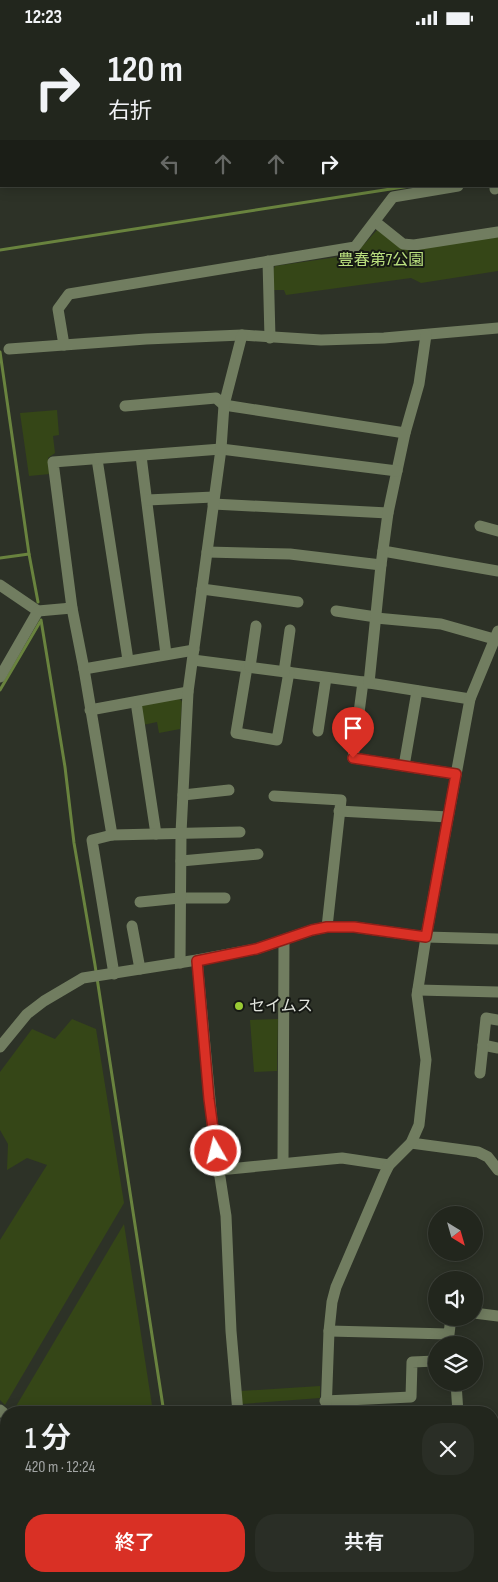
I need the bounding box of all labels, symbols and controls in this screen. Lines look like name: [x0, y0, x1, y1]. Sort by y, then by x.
text: 12:23: [25, 6, 62, 29]
text: 120 m: [108, 49, 183, 92]
icon: right: [25, 55, 90, 120]
text: 右折: [108, 98, 152, 125]
icon: left: [156, 150, 184, 178]
icon: ahead: [209, 150, 237, 178]
icon: ahead: [262, 150, 290, 178]
icon: right: [315, 150, 343, 178]
park label: 豊春第7公園: [338, 251, 424, 270]
pin: [332, 707, 374, 758]
icon: arrive: [339, 714, 367, 742]
place label: セイムス: [249, 997, 313, 1016]
marker: セイムス: [233, 1000, 245, 1012]
position arrow: [189, 1124, 241, 1176]
north arrow: [428, 1206, 482, 1261]
map controls: [428, 1206, 483, 1391]
button: sound: [428, 1271, 483, 1326]
button: layers: [428, 1336, 483, 1391]
text: 1 分: [25, 1421, 71, 1457]
button: close: [422, 1423, 474, 1475]
text: 420 m · 12:24: [25, 1458, 95, 1477]
button: 終了: [25, 1514, 245, 1572]
button: 共有: [255, 1514, 474, 1572]

